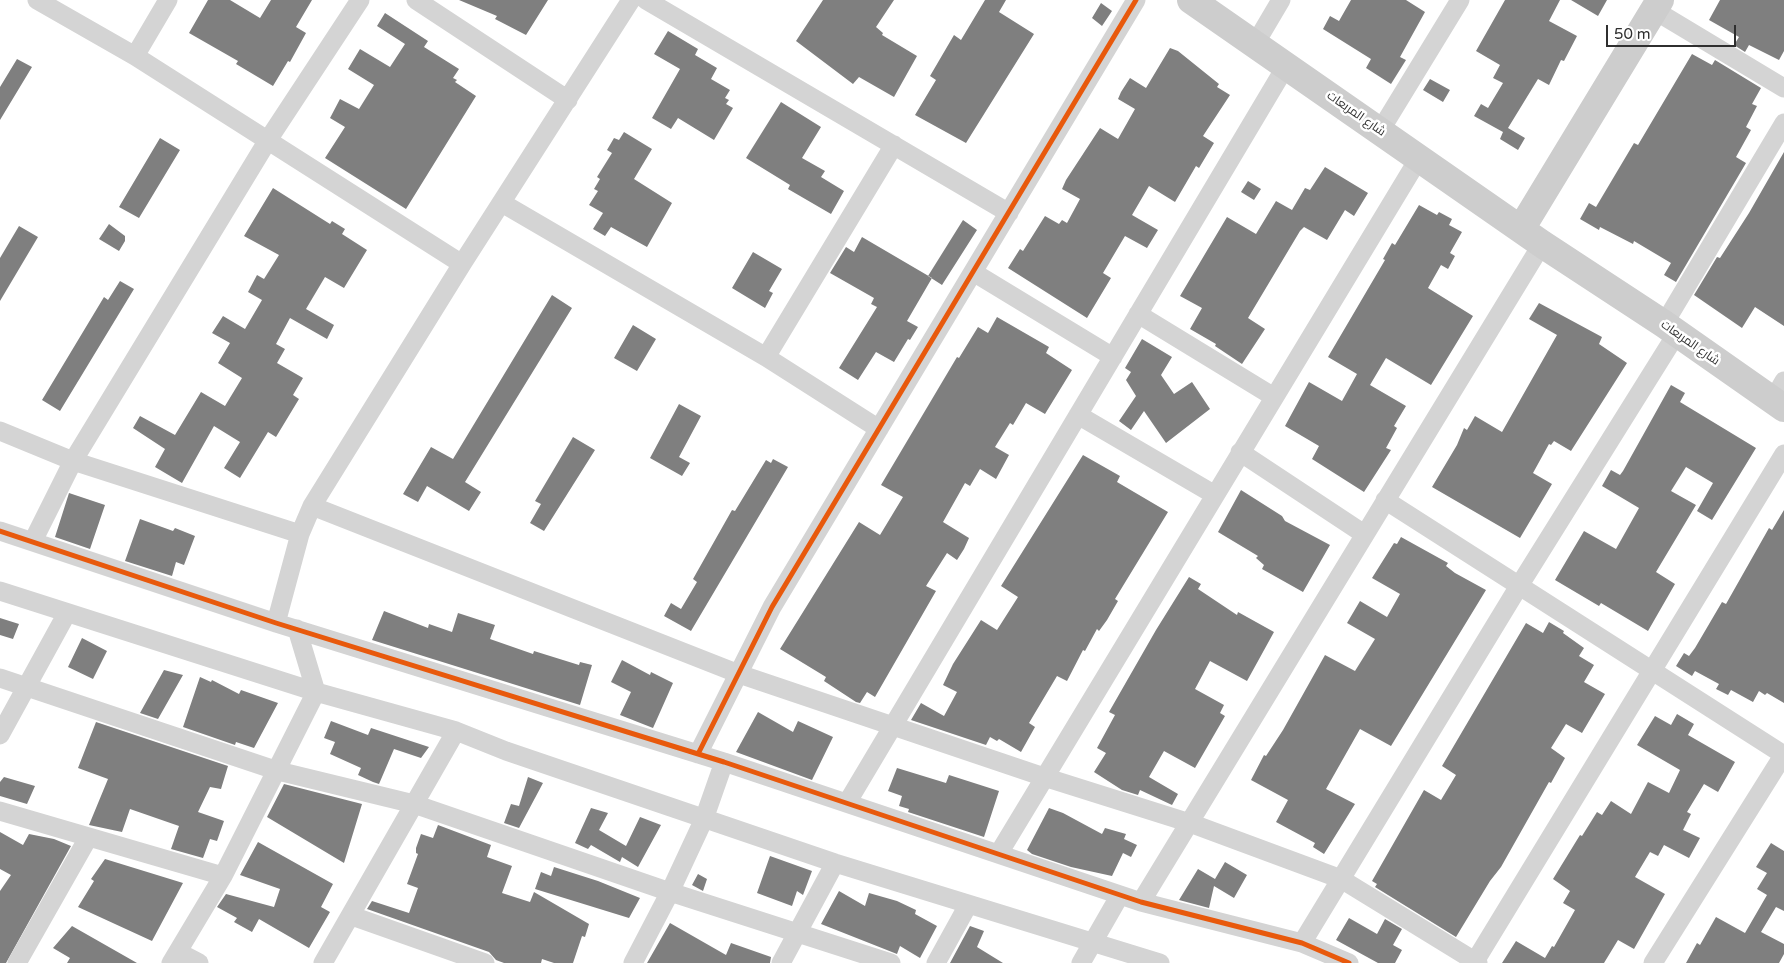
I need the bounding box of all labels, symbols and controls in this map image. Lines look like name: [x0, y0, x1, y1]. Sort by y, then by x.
scale bar: [1609, 15, 1739, 47]
text: 50 m: [1614, 25, 1651, 43]
street label: شارع المربعات: [1324, 88, 1388, 140]
street label: شارع المربعات: [1658, 317, 1722, 369]

